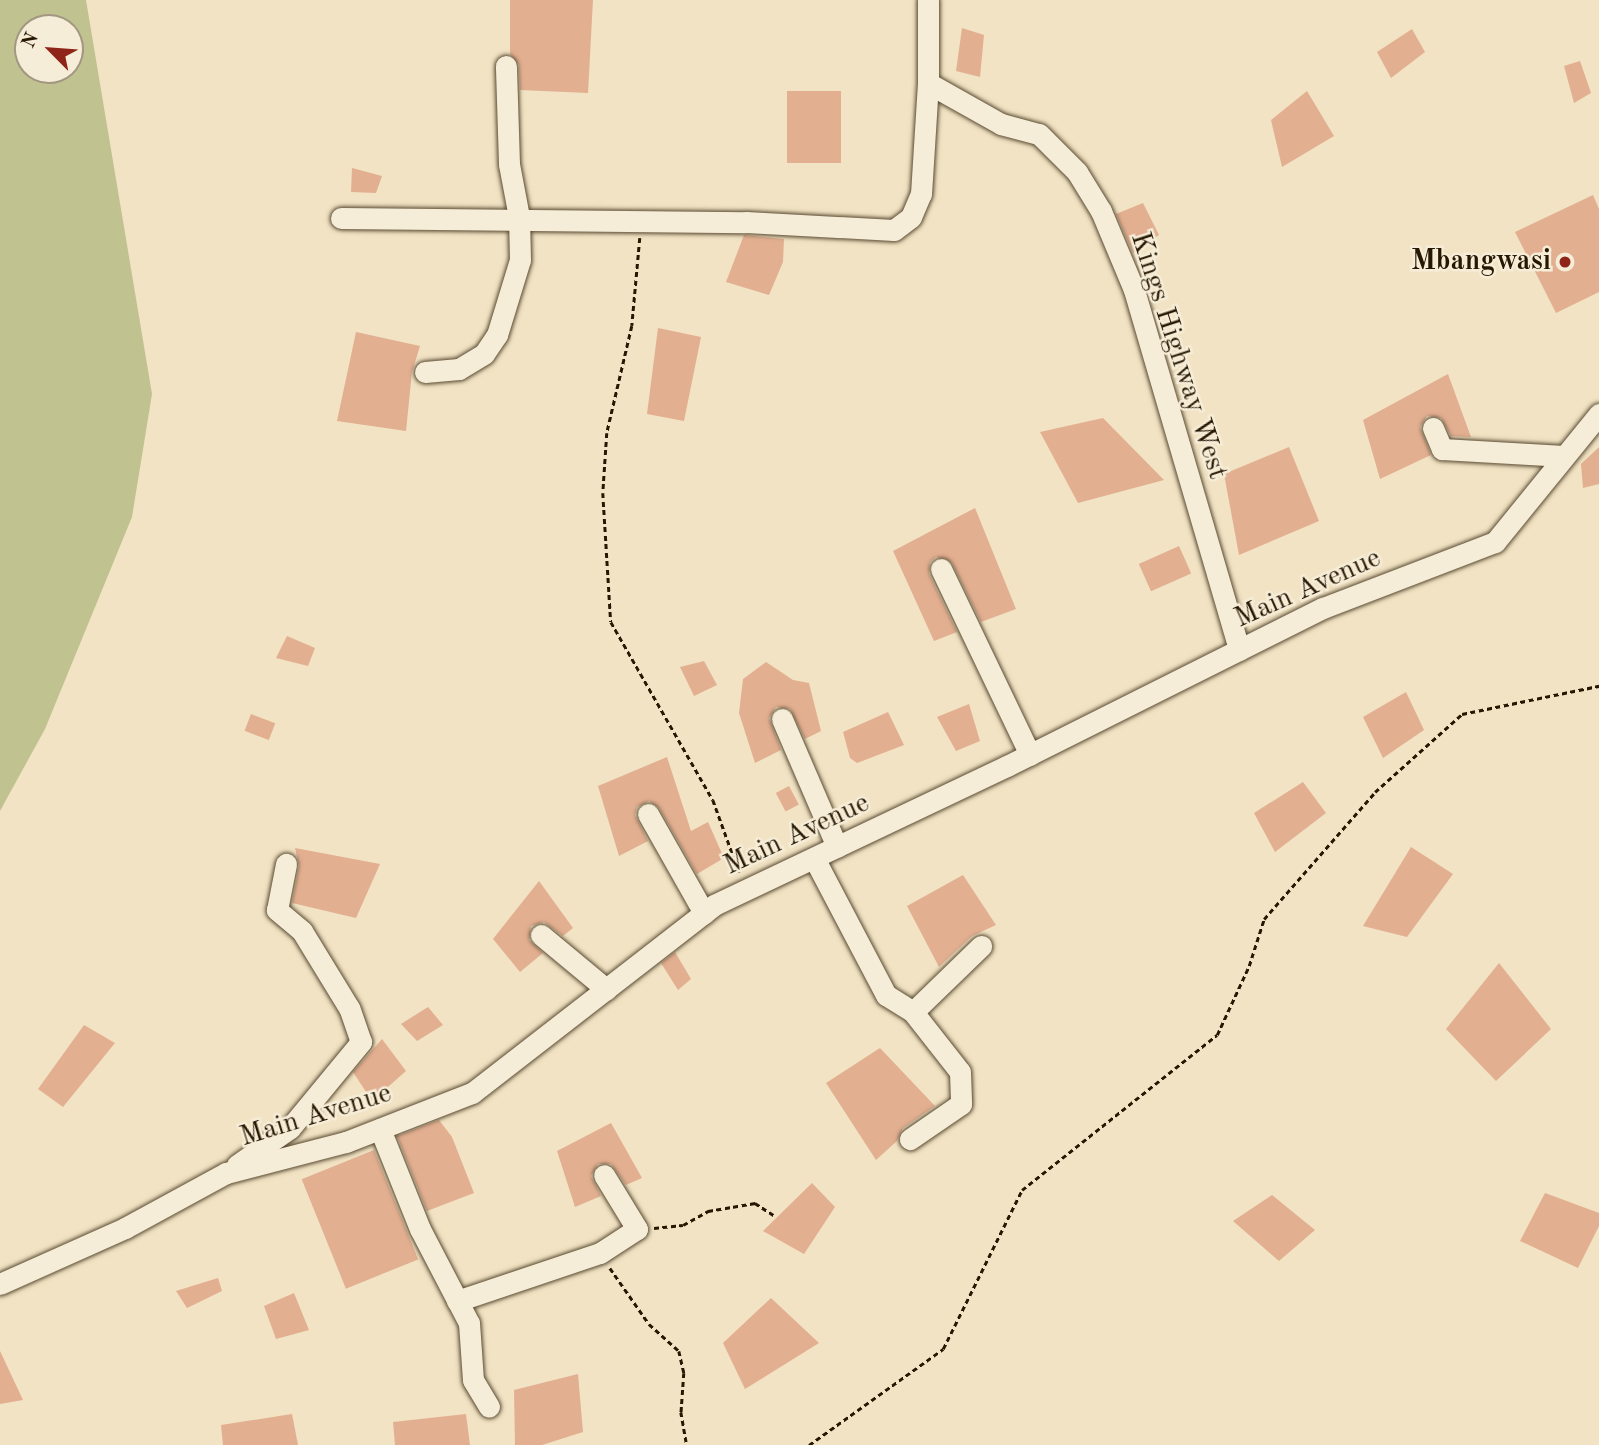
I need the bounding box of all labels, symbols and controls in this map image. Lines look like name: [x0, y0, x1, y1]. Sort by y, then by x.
north arrow: [14, 14, 84, 84]
text: N: [20, 30, 43, 51]
street label: Kings Highway West: [1122, 228, 1234, 484]
place label: Mbangwasi: [1411, 245, 1551, 279]
marker: Mbangwasi: [1557, 254, 1573, 270]
street label: Main Avenue: [1230, 542, 1386, 636]
street label: Main Avenue: [719, 787, 875, 883]
street label: Main Avenue: [236, 1077, 396, 1155]

